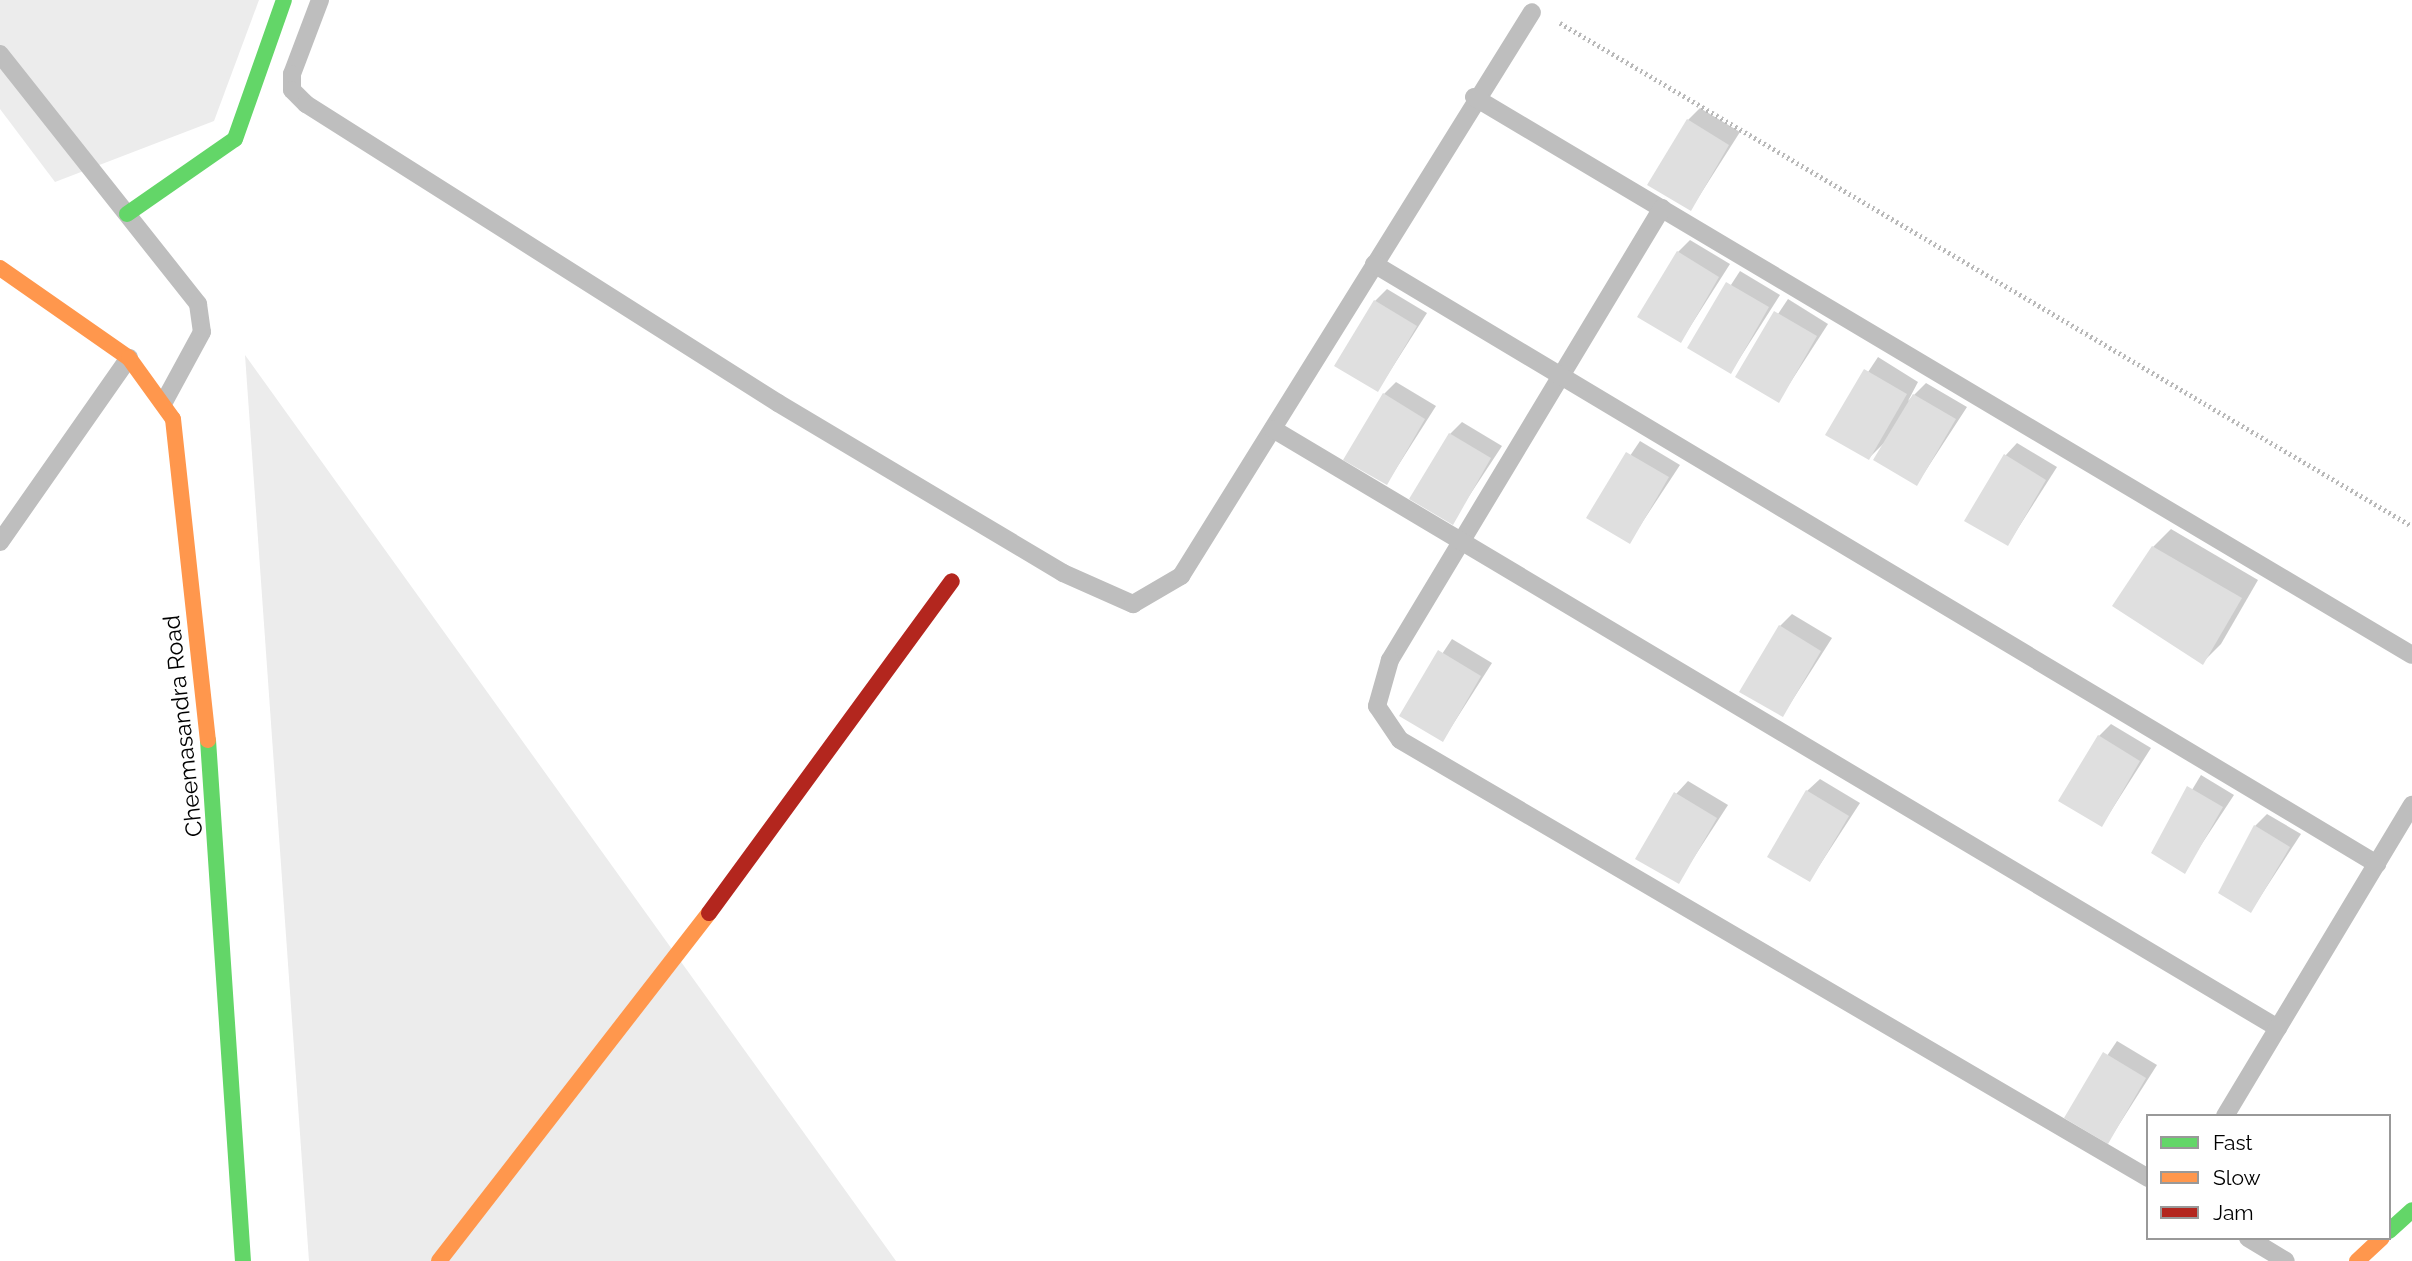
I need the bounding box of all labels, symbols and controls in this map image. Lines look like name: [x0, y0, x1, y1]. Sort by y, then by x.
street label: Cheemasandra Road: [158, 614, 208, 838]
legend: [2146, 1114, 2391, 1240]
text: Fast: [2213, 1130, 2253, 1155]
text: Slow: [2213, 1165, 2261, 1190]
text: Jam: [2213, 1200, 2254, 1225]

